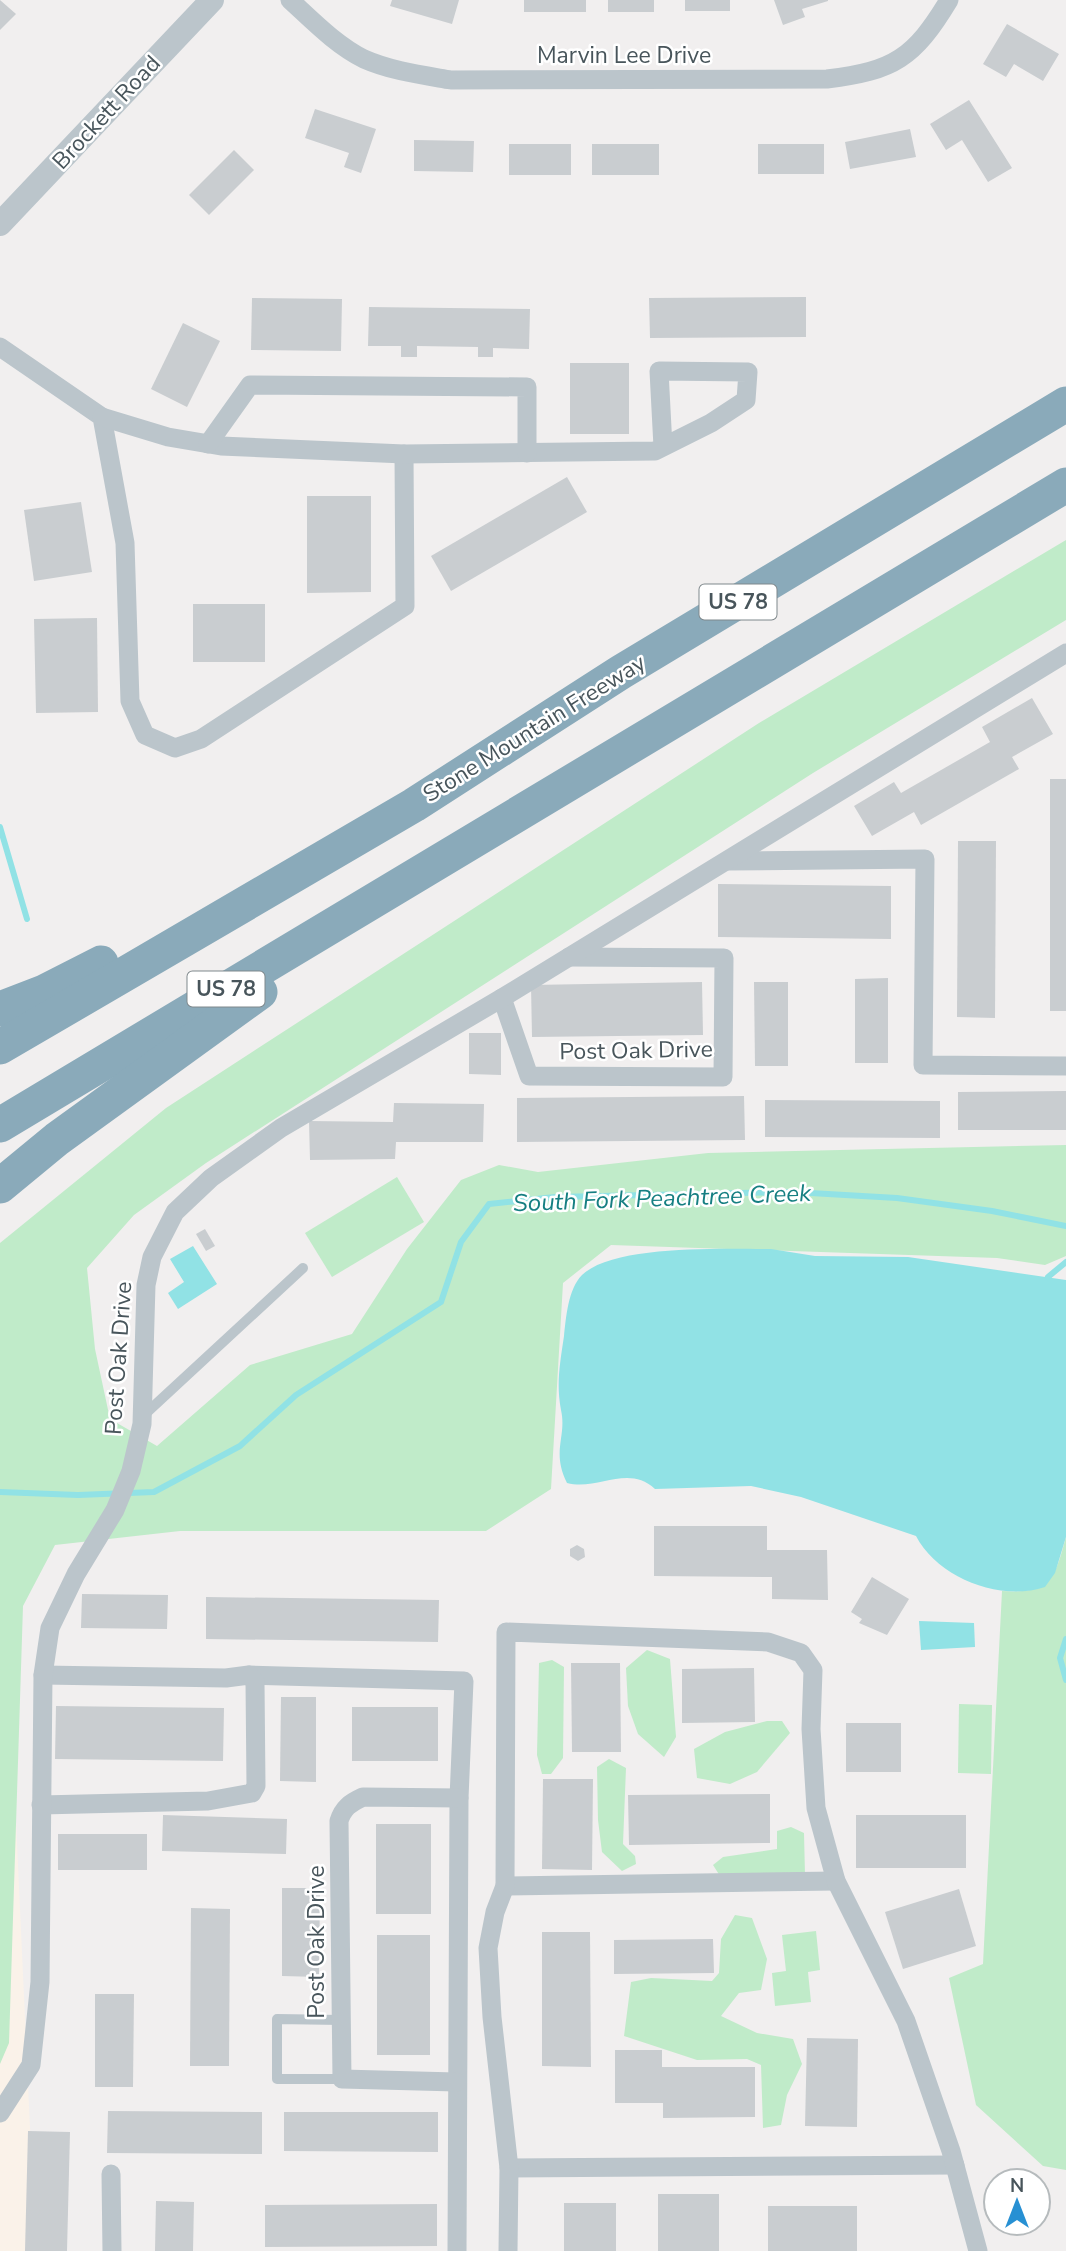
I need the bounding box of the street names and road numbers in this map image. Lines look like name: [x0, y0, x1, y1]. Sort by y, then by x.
street label: Marvin Lee Drive: [537, 40, 711, 71]
street label: Brockett Road: [45, 48, 167, 176]
road number: US 78: [700, 584, 776, 620]
street label: Stone Mountain Freeway: [417, 647, 652, 810]
road number: US 78: [188, 972, 264, 1006]
street label: Post Oak Drive: [559, 1034, 713, 1067]
street label: Post Oak Drive: [98, 1280, 139, 1436]
street label: Post Oak Drive: [301, 1865, 332, 2019]

